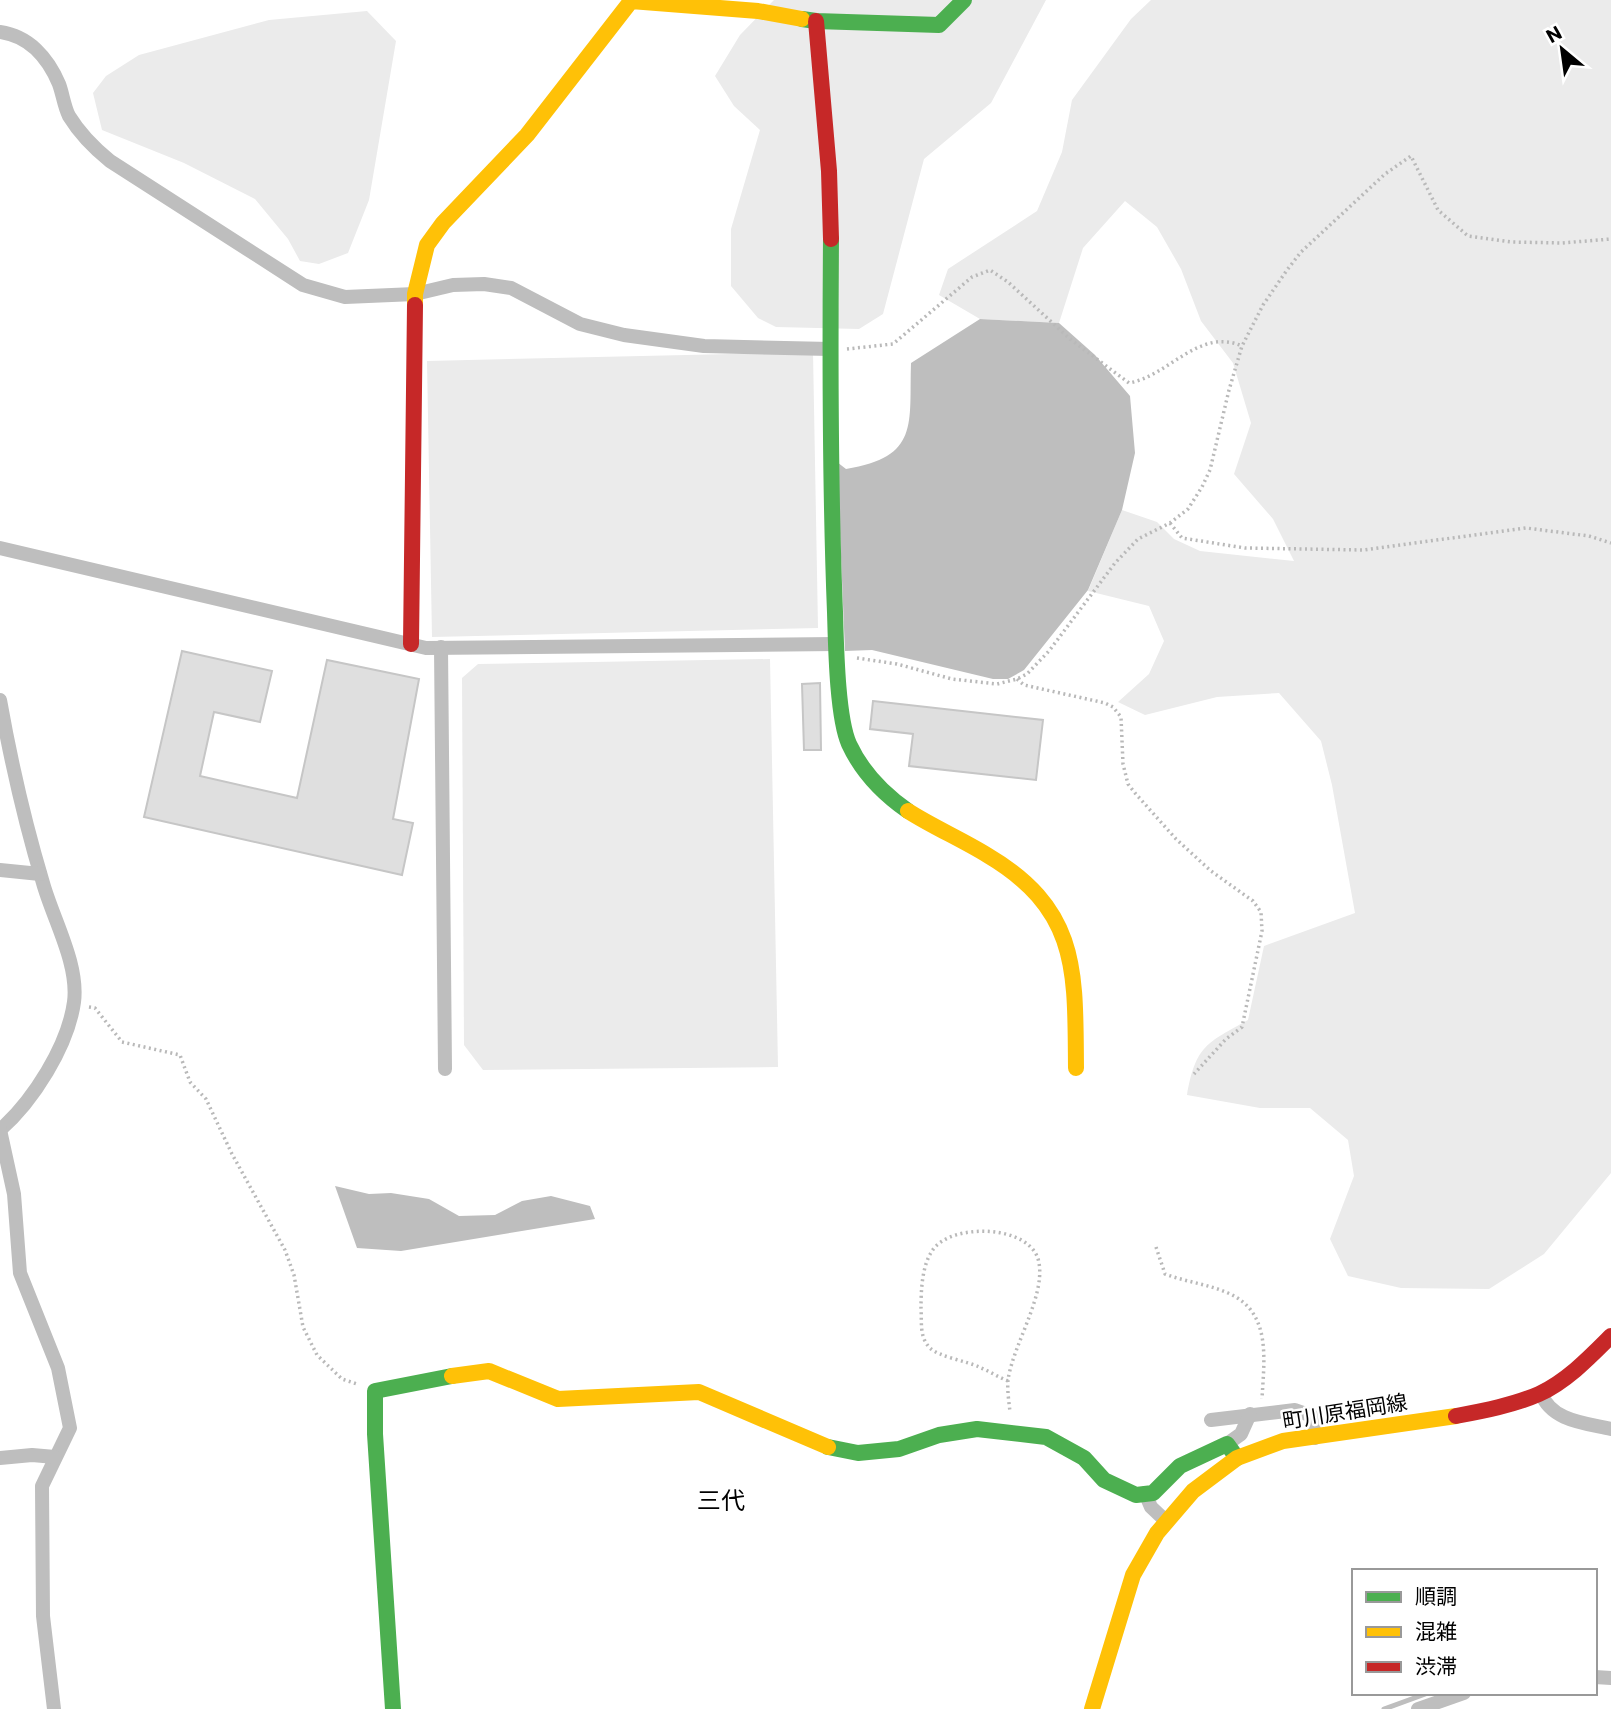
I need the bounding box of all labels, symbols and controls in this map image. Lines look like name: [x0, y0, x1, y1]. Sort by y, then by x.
north arrow: [1527, 14, 1597, 84]
text: N: [1542, 20, 1565, 47]
street label: 町川原福岡線: [1281, 1388, 1409, 1433]
district label: 三代: [697, 1485, 745, 1514]
legend: [1352, 1569, 1597, 1695]
text: 順調: [1415, 1583, 1457, 1608]
text: 混雑: [1415, 1618, 1457, 1643]
text: 渋滞: [1415, 1653, 1457, 1678]

